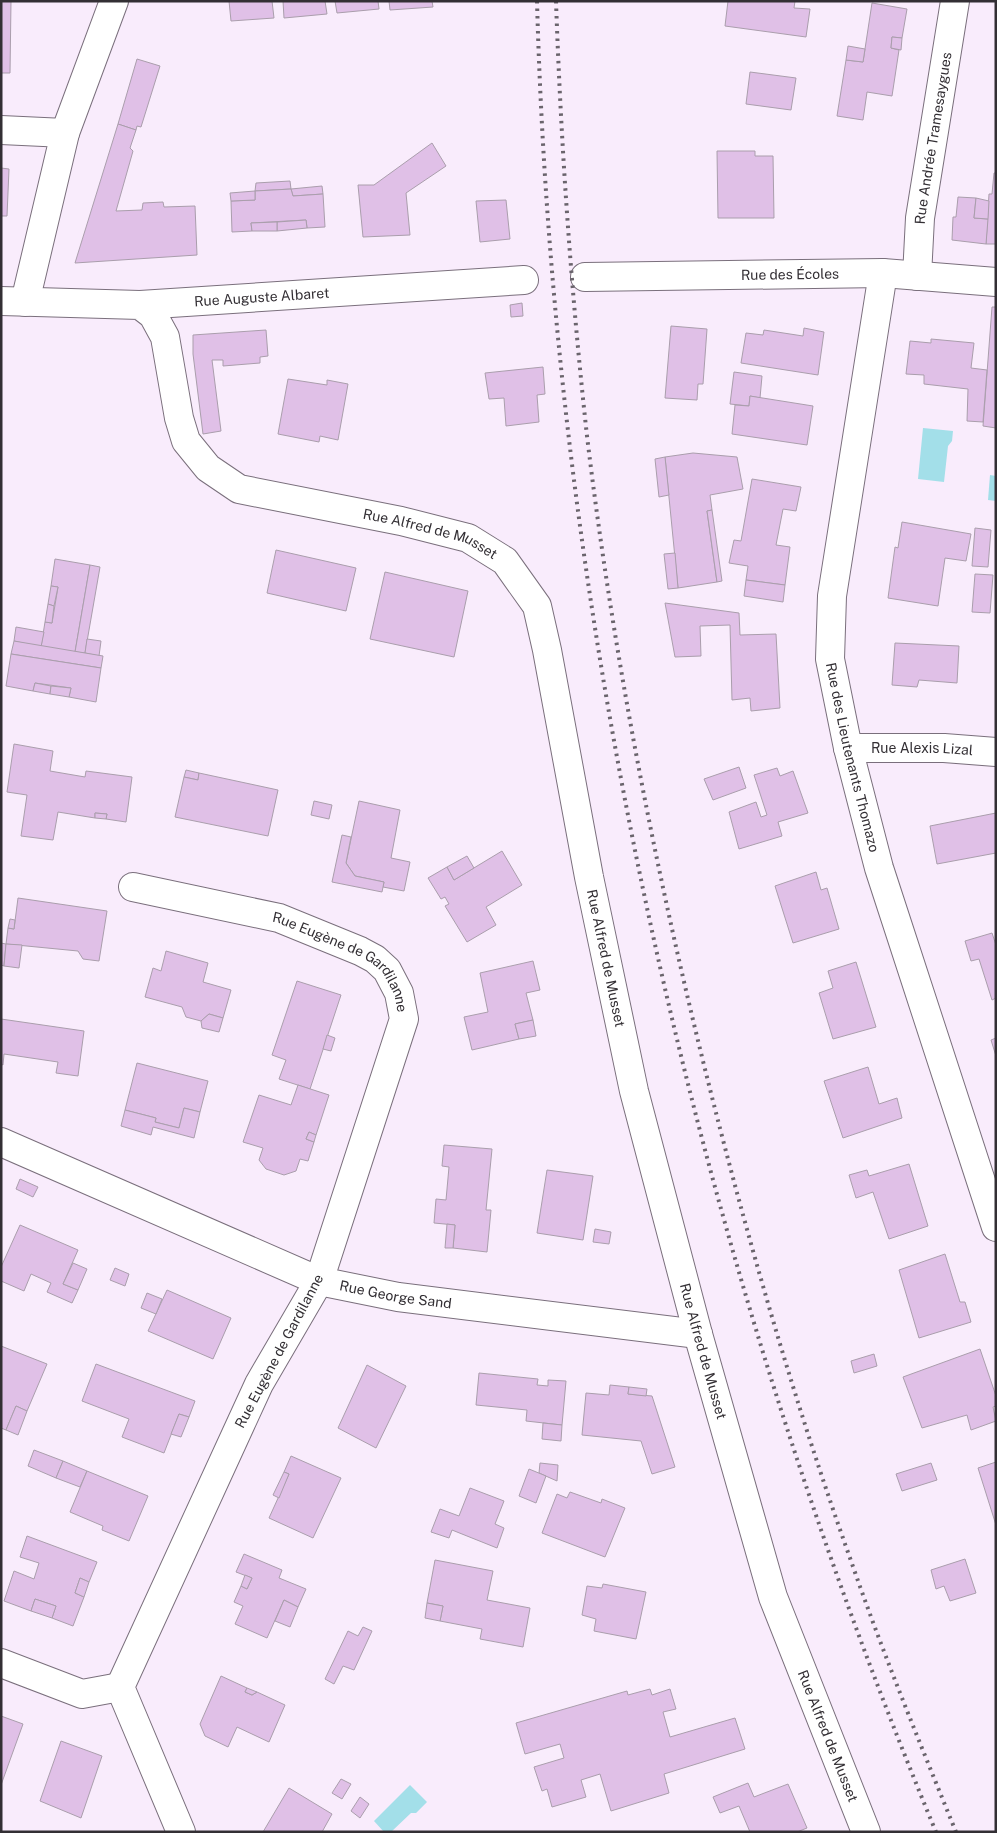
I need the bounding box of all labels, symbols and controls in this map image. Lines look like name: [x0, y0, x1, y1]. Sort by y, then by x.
street label: Rue Andrée Tramesaygues: [912, 51, 955, 225]
street label: Rue des Écoles: [741, 265, 839, 283]
street label: Rue Auguste Albaret: [194, 285, 330, 309]
street label: Rue Alfred de Musset: [362, 506, 500, 562]
street label: Rue des Lieutenants Thomazo: [823, 661, 883, 854]
street label: Rue Alexis Lizal: [871, 740, 974, 758]
street label: Rue Alfred de Musset: [584, 888, 628, 1029]
street label: Rue Eugène de Gardilanne: [271, 909, 410, 1013]
street label: Rue Eugène de Gardilanne: [232, 1271, 326, 1431]
street label: Rue George Sand: [338, 1277, 453, 1312]
street label: Rue Alfred de Musset: [677, 1281, 730, 1421]
street label: Rue Alfred de Musset: [795, 1668, 861, 1804]

